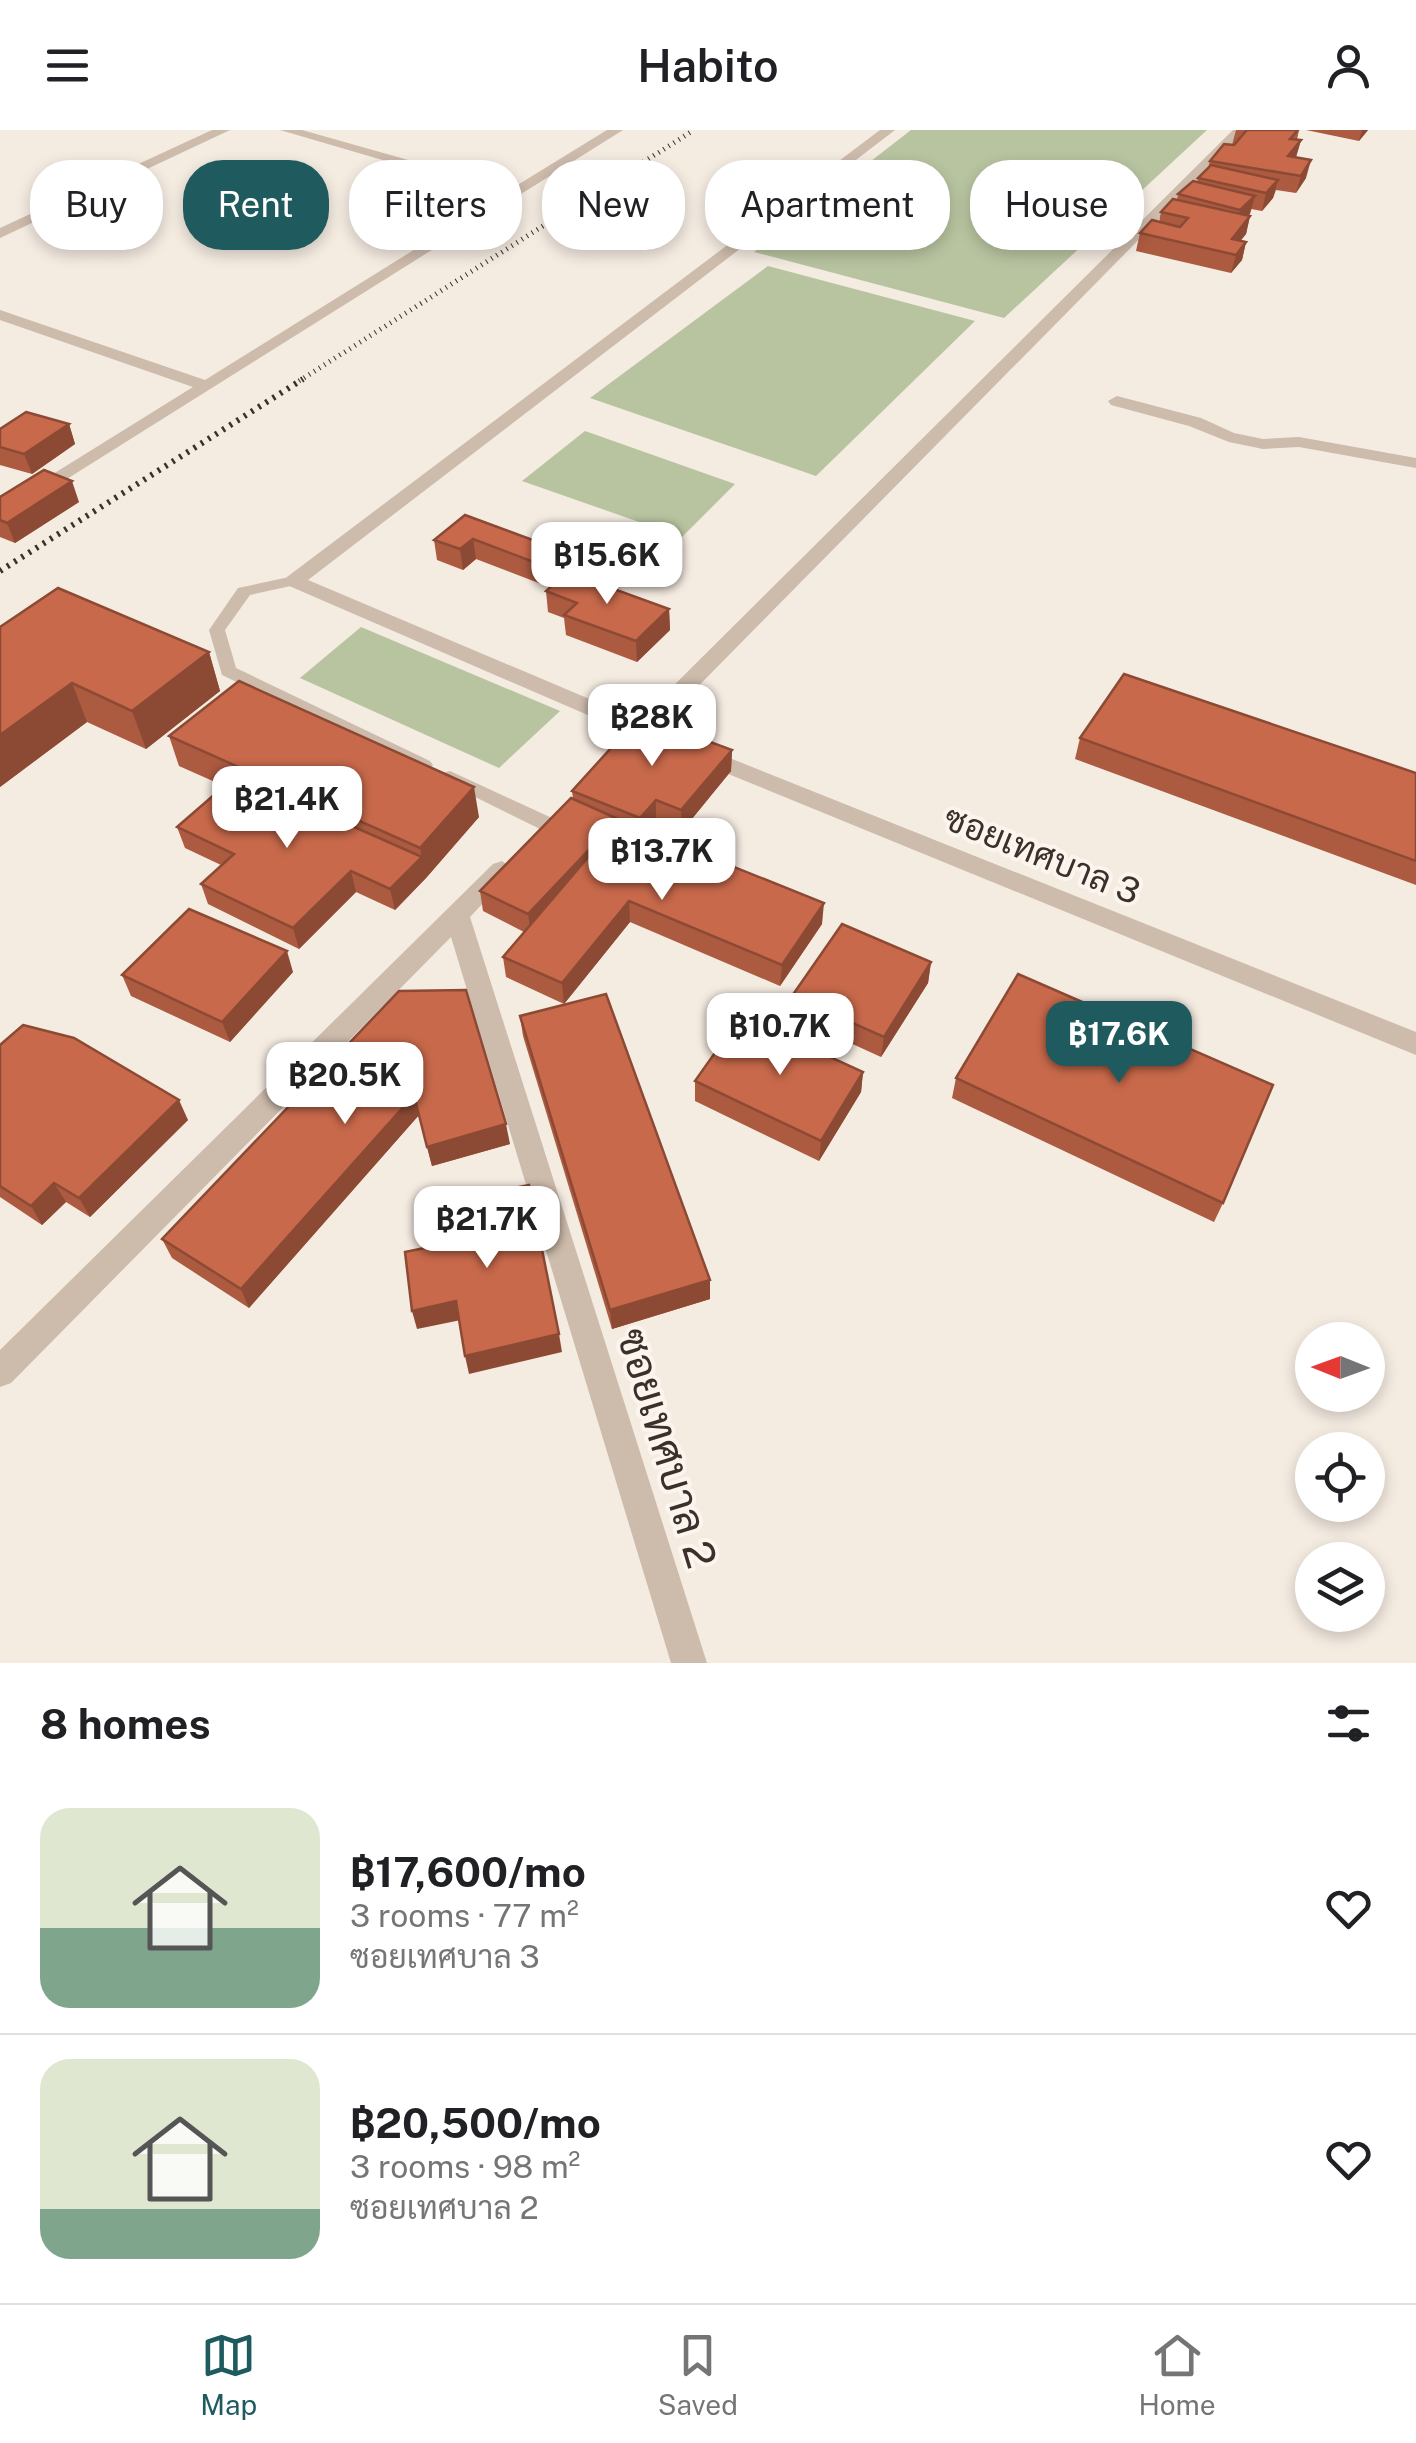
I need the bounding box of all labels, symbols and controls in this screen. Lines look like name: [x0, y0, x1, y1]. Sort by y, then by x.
icon: menu: [40, 38, 95, 93]
icon: person: [1321, 38, 1376, 93]
text: Habito: [637, 39, 779, 92]
chip: Buy: [30, 160, 163, 250]
chip: Rent: [183, 160, 329, 250]
chip: Filters: [349, 160, 522, 250]
chip: New: [542, 160, 685, 250]
chip: Apartment: [705, 160, 950, 250]
chip: House: [970, 160, 1144, 250]
pin: ฿15.6K: [526, 522, 688, 607]
text: ฿15.6K: [553, 536, 661, 573]
pin: ฿28K: [593, 684, 711, 769]
text: ฿28K: [610, 698, 694, 735]
pin: ฿21.4K: [206, 766, 368, 851]
text: ฿21.4K: [234, 780, 340, 817]
street label: ซอยเทศบาล 3: [938, 797, 1146, 912]
pin: ฿13.7K: [581, 818, 743, 903]
text: ฿13.7K: [610, 832, 714, 869]
pin: ฿10.7K: [699, 993, 861, 1078]
pin: ฿17.6K: [1038, 1001, 1200, 1086]
text: ฿10.7K: [729, 1007, 831, 1044]
text: ฿17.6K: [1068, 1015, 1170, 1052]
pin: ฿20.5K: [264, 1042, 426, 1127]
text: ฿20.5K: [288, 1056, 402, 1093]
pin: ฿21.7K: [406, 1186, 568, 1271]
text: ฿21.7K: [436, 1200, 538, 1237]
street label: ซอยเทศบาล 2: [608, 1322, 727, 1573]
north arrow: [1295, 1322, 1385, 1412]
map controls: [1295, 1322, 1385, 1632]
button: locate: [1295, 1432, 1385, 1522]
button: layers: [1295, 1542, 1385, 1632]
icon: filters: [1321, 1696, 1376, 1751]
text: 8 homes: [40, 1699, 211, 1748]
text: ฿17,600/mo: [350, 1847, 586, 1896]
icon: home: [120, 1848, 240, 1968]
icon: heart: [1321, 1881, 1376, 1936]
text: 3 rooms · 77 m²: [350, 1897, 579, 1934]
text: ซอยเทศบาล 3: [350, 1938, 540, 1975]
text: ฿20,500/mo: [350, 2098, 601, 2147]
icon: home: [120, 2099, 240, 2219]
icon: heart: [1321, 2132, 1376, 2187]
text: 3 rooms · 98 m²: [350, 2148, 580, 2185]
text: ซอยเทศบาล 2: [350, 2189, 539, 2226]
tab: Map: [200, 2328, 257, 2421]
tab: Saved: [658, 2328, 738, 2421]
tab: Home: [1138, 2328, 1216, 2421]

